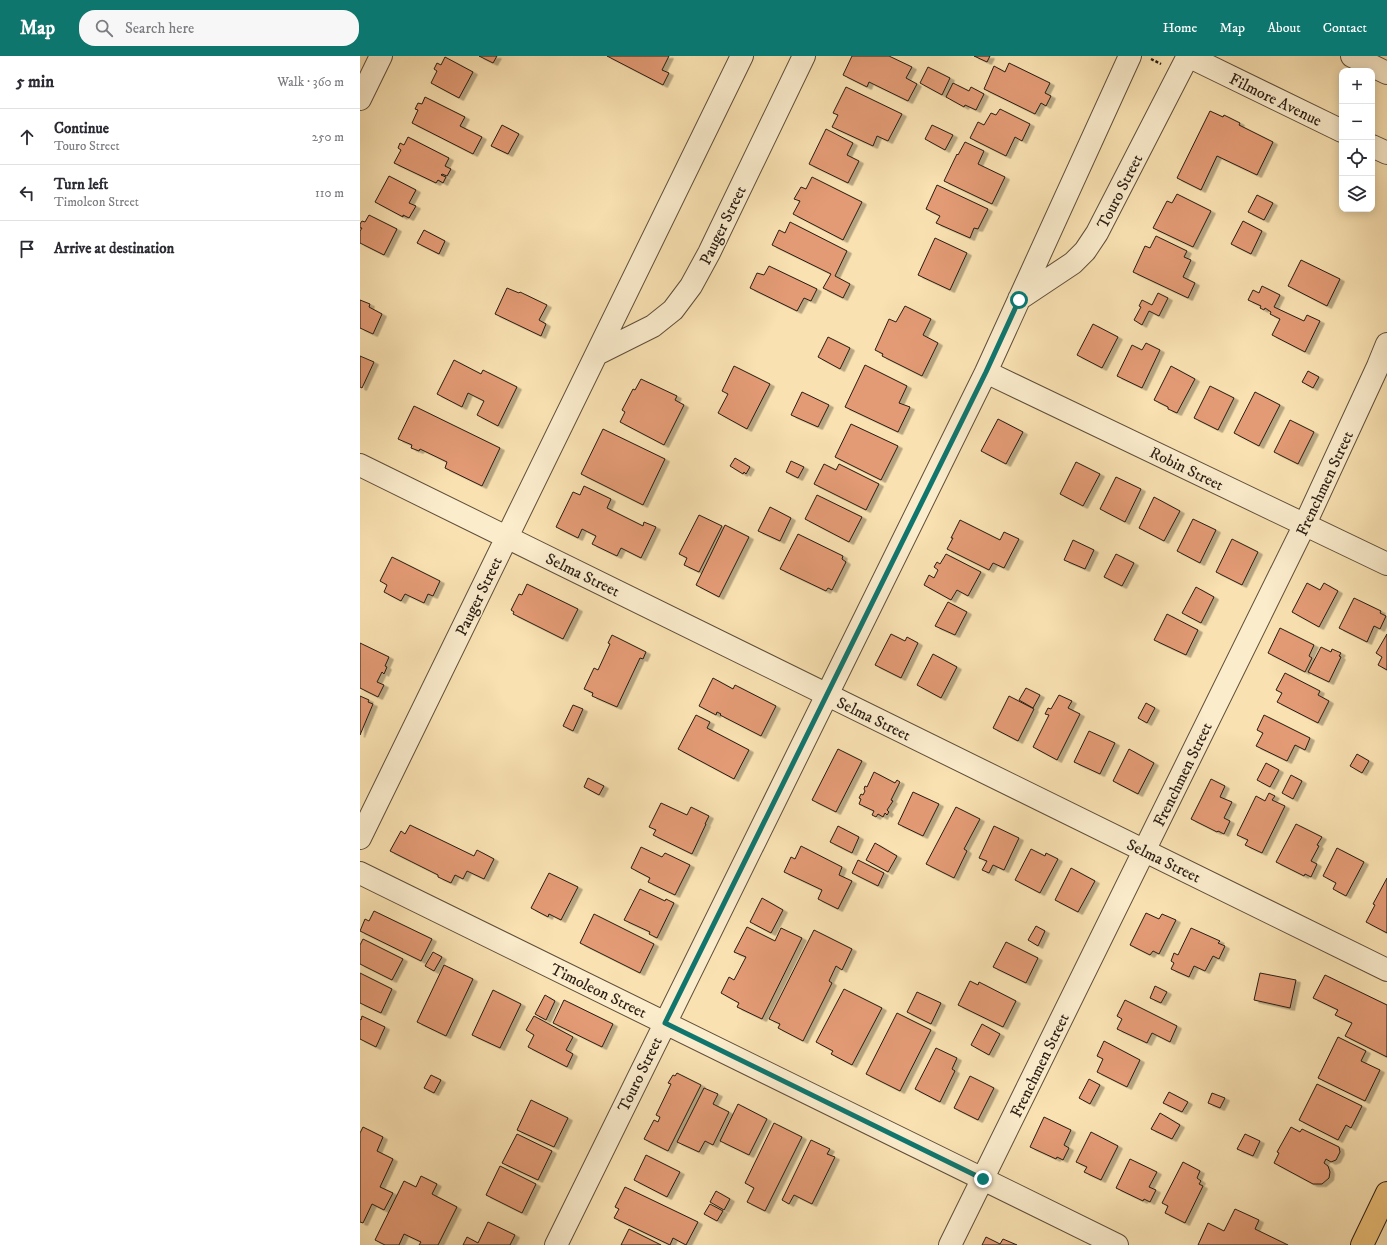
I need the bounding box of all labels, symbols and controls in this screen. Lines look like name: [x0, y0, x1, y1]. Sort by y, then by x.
search box: [79, 10, 359, 46]
text: Map: [20, 17, 55, 40]
icon: search: [93, 17, 115, 39]
text: Search here: [125, 19, 194, 38]
text: Home: [1163, 19, 1197, 37]
text: Map: [1219, 19, 1245, 37]
text: About: [1267, 19, 1301, 37]
text: Contact: [1323, 19, 1367, 37]
map controls: [1339, 68, 1375, 212]
button: +: [1339, 68, 1375, 104]
street label: Filmore Avenue: [1226, 69, 1325, 131]
text: 5 min: [16, 71, 54, 93]
text: Walk · 360 m: [277, 74, 344, 90]
button: −: [1339, 104, 1375, 140]
text: Continue: [54, 119, 109, 138]
icon: ahead: [16, 126, 38, 148]
text: 250 m: [312, 129, 344, 145]
text: Touro Street: [54, 138, 120, 154]
button: locate: [1339, 140, 1375, 176]
street label: Touro Street: [1093, 151, 1147, 232]
text: Turn left: [54, 175, 108, 194]
button: layers: [1339, 176, 1375, 212]
icon: left: [16, 182, 38, 204]
street label: Pauger Street: [695, 183, 751, 268]
text: 110 m: [315, 185, 344, 201]
text: Timoleon Street: [54, 194, 139, 210]
icon: arrive: [16, 238, 38, 260]
text: Arrive at destination: [54, 239, 174, 258]
route start: [1010, 291, 1028, 309]
street label: Frenchmen Street: [1292, 428, 1358, 539]
street label: Robin Street: [1146, 442, 1227, 495]
street label: Selma Street: [542, 548, 623, 601]
street label: Pauger Street: [451, 554, 507, 639]
street label: Selma Street: [833, 692, 914, 745]
street label: Frenchmen Street: [1149, 719, 1217, 830]
street label: Selma Street: [1123, 834, 1204, 887]
street label: Timoleon Street: [547, 959, 650, 1023]
street label: Frenchmen Street: [1006, 1010, 1074, 1121]
street label: Touro Street: [613, 1034, 667, 1115]
route end: [974, 1170, 992, 1188]

